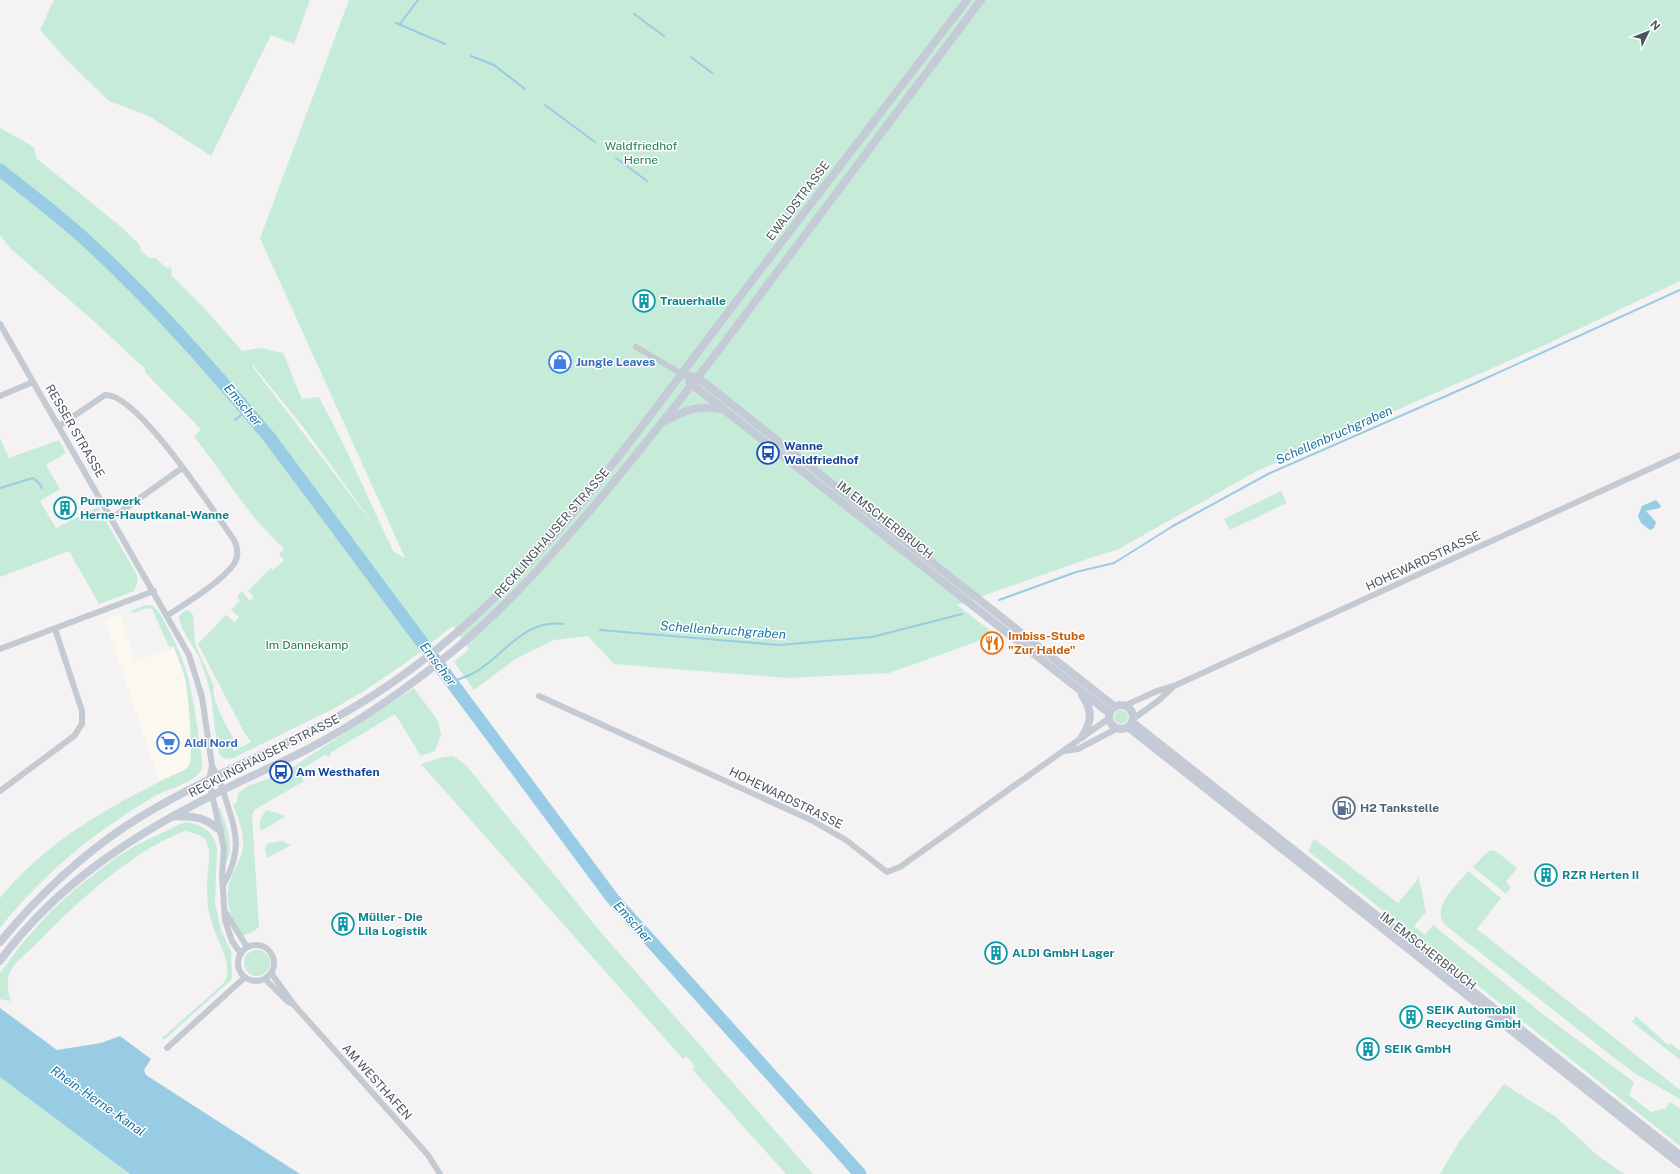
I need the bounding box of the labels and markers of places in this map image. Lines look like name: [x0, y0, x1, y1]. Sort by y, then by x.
building icon: Trauerhalle: [631, 288, 657, 314]
place label: Trauerhalle: [660, 294, 726, 308]
shop icon: Jungle Leaves: [547, 349, 573, 375]
place label: Jungle Leaves: [576, 355, 655, 369]
place label: Wanne Waldfriedhof: [784, 439, 859, 467]
bus stop icon: Wanne Waldfriedhof: [755, 440, 781, 466]
place label: Pumpwerk Herne-Hauptkanal-Wanne: [80, 494, 229, 522]
building icon: Pumpwerk Herne-Hauptkanal-Wanne: [52, 495, 78, 521]
place label: Imbiss-Stube "Zur Halde": [1008, 629, 1085, 657]
restaurant icon: Imbiss-Stube "Zur Halde": [979, 630, 1005, 656]
supermarket icon: Aldi Nord: [155, 730, 181, 756]
place label: Aldi Nord: [184, 736, 238, 750]
bus stop icon: Am Westhafen: [268, 759, 294, 785]
place label: Am Westhafen: [296, 765, 380, 779]
fuel station icon: H2 Tankstelle: [1331, 795, 1357, 821]
place label: H2 Tankstelle: [1360, 801, 1439, 815]
building icon: RZR Herten II: [1533, 862, 1559, 888]
place label: RZR Herten II: [1562, 868, 1639, 882]
place label: Müller - Die Lila Logistik: [358, 910, 427, 938]
building icon: Müller - Die Lila Logistik: [330, 911, 356, 937]
building icon: ALDI GmbH Lager: [983, 940, 1009, 966]
place label: ALDI GmbH Lager: [1012, 946, 1115, 960]
place label: SEIK Automobil Recycling GmbH: [1426, 1003, 1521, 1031]
building icon: SEIK Automobil Recycling GmbH: [1398, 1004, 1424, 1030]
building icon: SEIK GmbH: [1355, 1036, 1381, 1062]
place label: SEIK GmbH: [1384, 1042, 1451, 1056]

